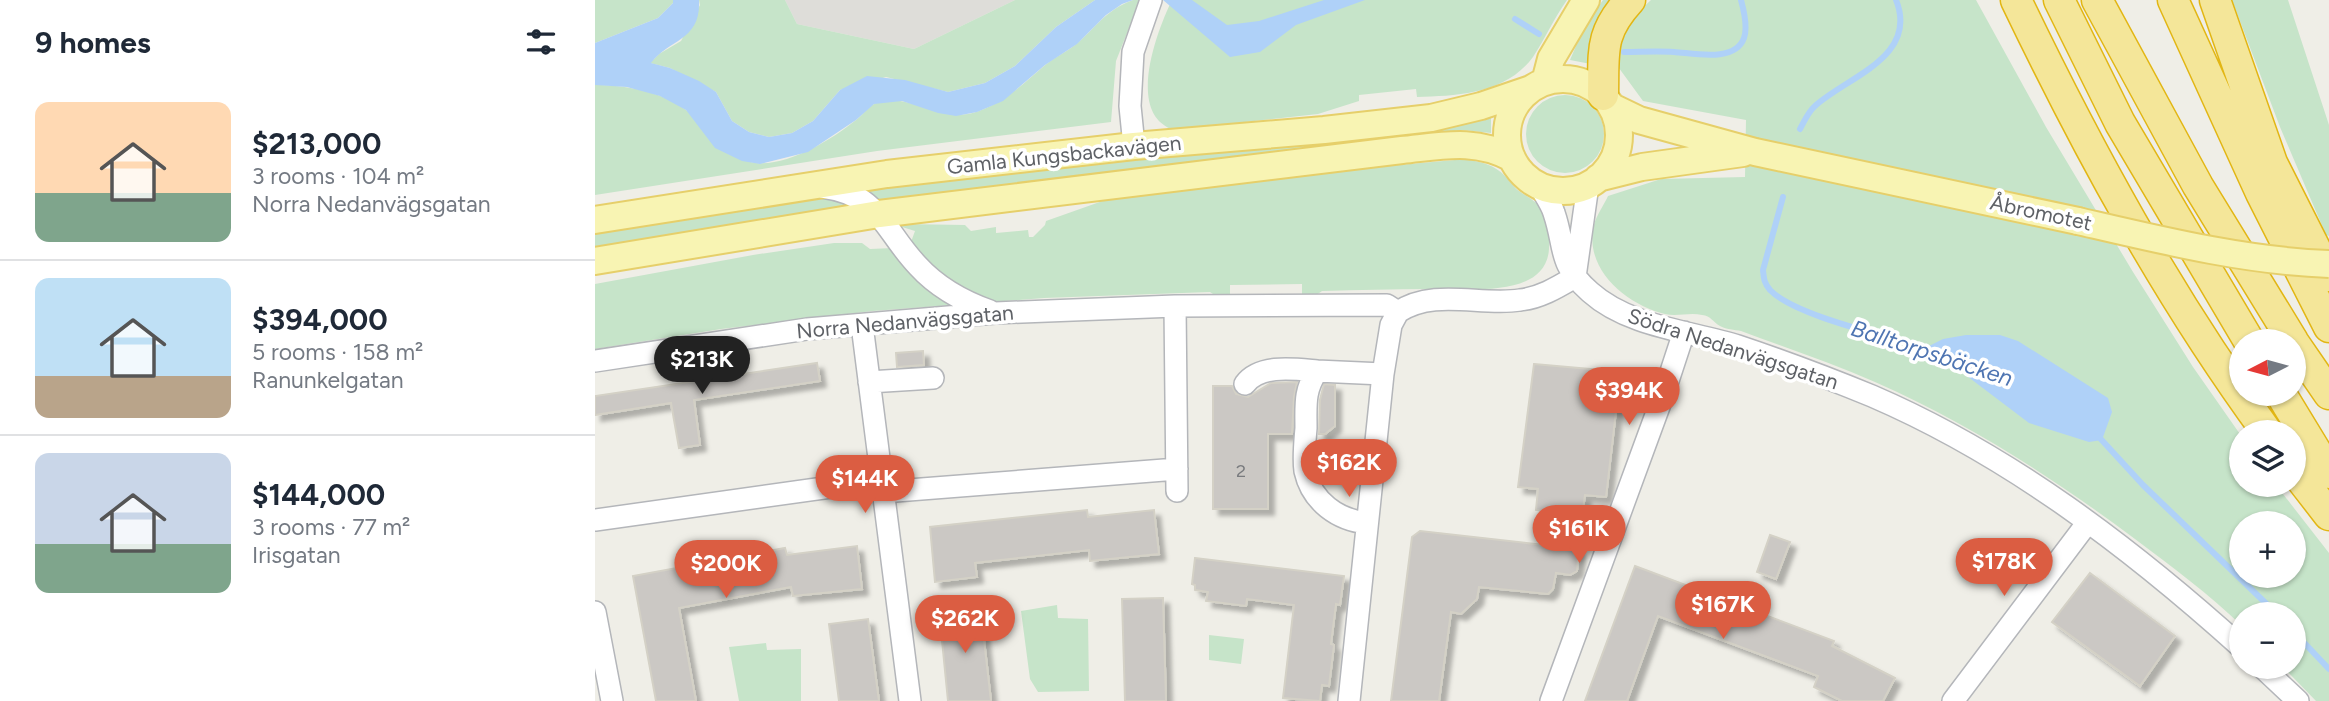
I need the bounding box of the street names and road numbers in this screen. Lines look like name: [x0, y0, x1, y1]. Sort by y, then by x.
street label: Gamla Kungsbackavägen: [946, 130, 1182, 179]
street label: Åbromotet: [1988, 190, 2094, 235]
street label: Norra Nedanvägsgatan: [795, 300, 1015, 343]
street label: Södra Nedanvägsgatan: [1625, 303, 1842, 394]

